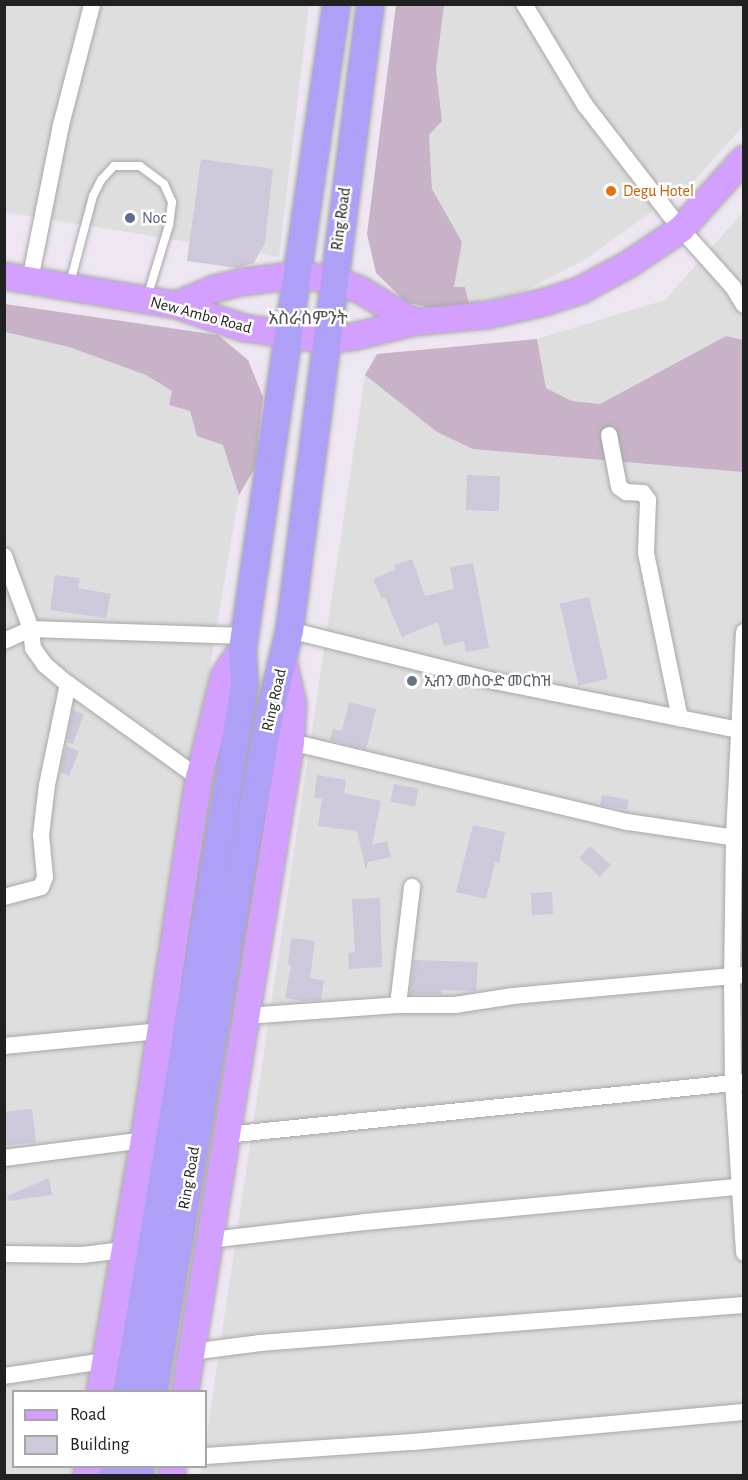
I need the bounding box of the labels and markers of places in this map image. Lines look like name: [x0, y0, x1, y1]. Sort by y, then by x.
place label: Degu Hotel: [623, 181, 694, 201]
marker: Degu Hotel: [604, 184, 618, 198]
place label: Noc: [142, 208, 167, 228]
marker: Noc: [123, 211, 137, 225]
place label: ኢብን መስዑድ መርከዝ: [424, 671, 551, 691]
marker: ኢብን መስዑድ መርከዝ: [405, 674, 419, 688]

